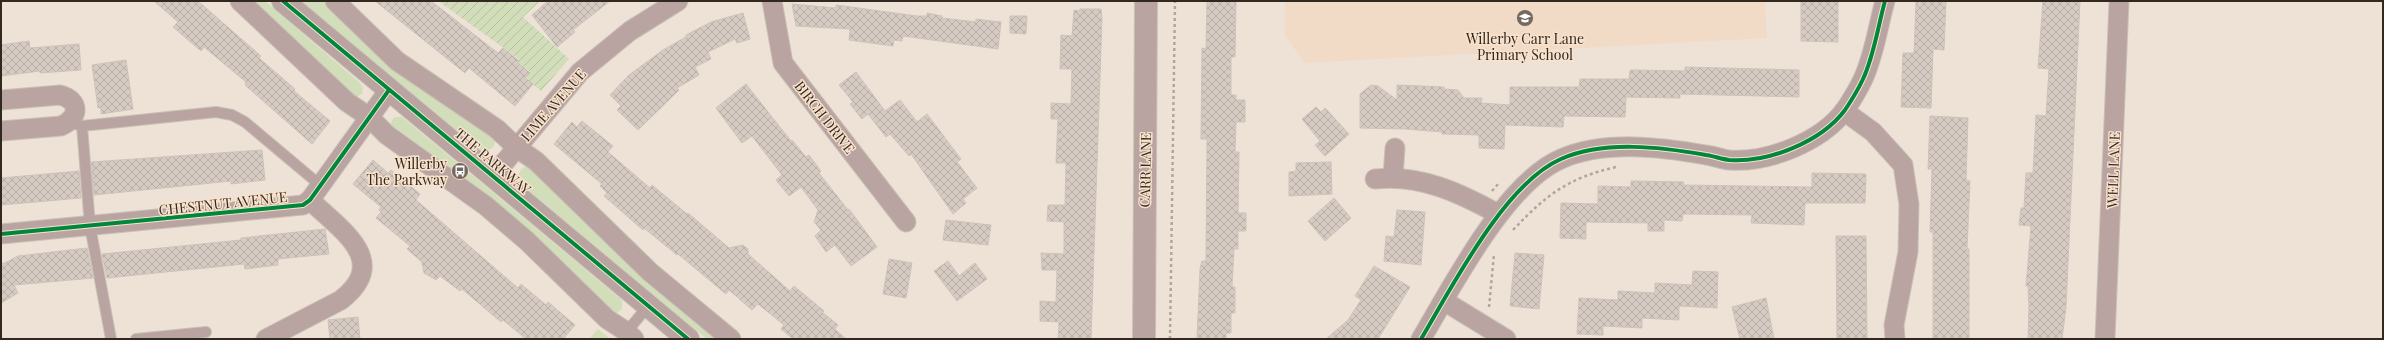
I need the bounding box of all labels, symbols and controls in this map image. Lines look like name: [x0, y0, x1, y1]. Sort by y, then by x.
school or university icon: Willerby Carr Lane Primary School: [1515, 8, 1535, 28]
place label: Willerby Carr Lane Primary School: [1465, 29, 1584, 64]
street label: LIME AVENUE: [516, 65, 590, 145]
street label: BIRCH DRIVE: [791, 77, 859, 157]
street label: THE PARKWAY: [451, 124, 536, 199]
street label: CARR LANE: [1135, 132, 1155, 208]
street label: WELL LANE: [2102, 132, 2124, 209]
place label: Willerby The Parkway: [366, 154, 447, 189]
bus stop icon: Willerby The Parkway: [450, 161, 470, 181]
street label: CHESTNUT AVENUE: [158, 187, 288, 219]

